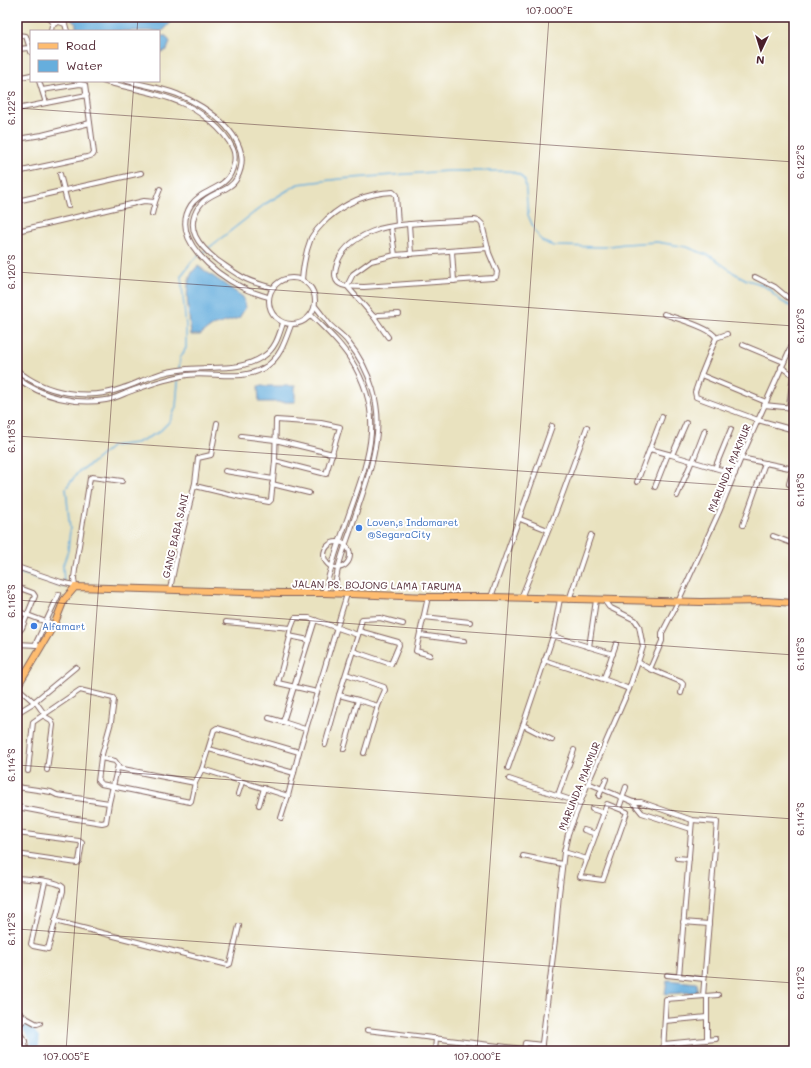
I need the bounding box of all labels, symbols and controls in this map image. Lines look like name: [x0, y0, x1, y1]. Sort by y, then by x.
text: 107.000°E: [525, 3, 573, 17]
legend: [30, 30, 160, 82]
north arrow: [741, 30, 781, 70]
text: Road: [66, 37, 96, 53]
text: N: [756, 53, 765, 68]
text: Water: [66, 57, 103, 73]
text: 6.122°S: [4, 91, 18, 125]
text: 6.122°S: [793, 145, 807, 179]
text: 6.120°S: [4, 254, 18, 289]
text: 6.120°S: [793, 308, 807, 343]
text: 6.118°S: [4, 419, 18, 453]
street label: MARUNDA MAKMUR: [704, 422, 754, 514]
text: 6.118°S: [793, 473, 807, 507]
street label: GANG BABA SANI: [158, 492, 192, 580]
place label: Loven,s Indomaret @SegaraCity: [367, 515, 458, 541]
marker: Loven,s Indomaret @SegaraCity: [354, 523, 364, 533]
street label: JALAN PS. BOJONG LAMA TARUMA: [292, 577, 462, 593]
text: 6.116°S: [4, 584, 18, 618]
place label: Alfamart: [42, 619, 85, 633]
marker: Alfamart: [29, 621, 39, 631]
text: 6.116°S: [793, 637, 807, 671]
street label: MARUNDA MAKMUR: [555, 740, 603, 832]
text: 6.114°S: [4, 748, 18, 782]
text: 6.114°S: [793, 802, 807, 836]
text: 6.112°S: [4, 912, 18, 946]
text: 6.112°S: [793, 966, 807, 1000]
text: 107.005°E: [43, 1049, 90, 1063]
text: 107.000°E: [453, 1049, 501, 1063]

